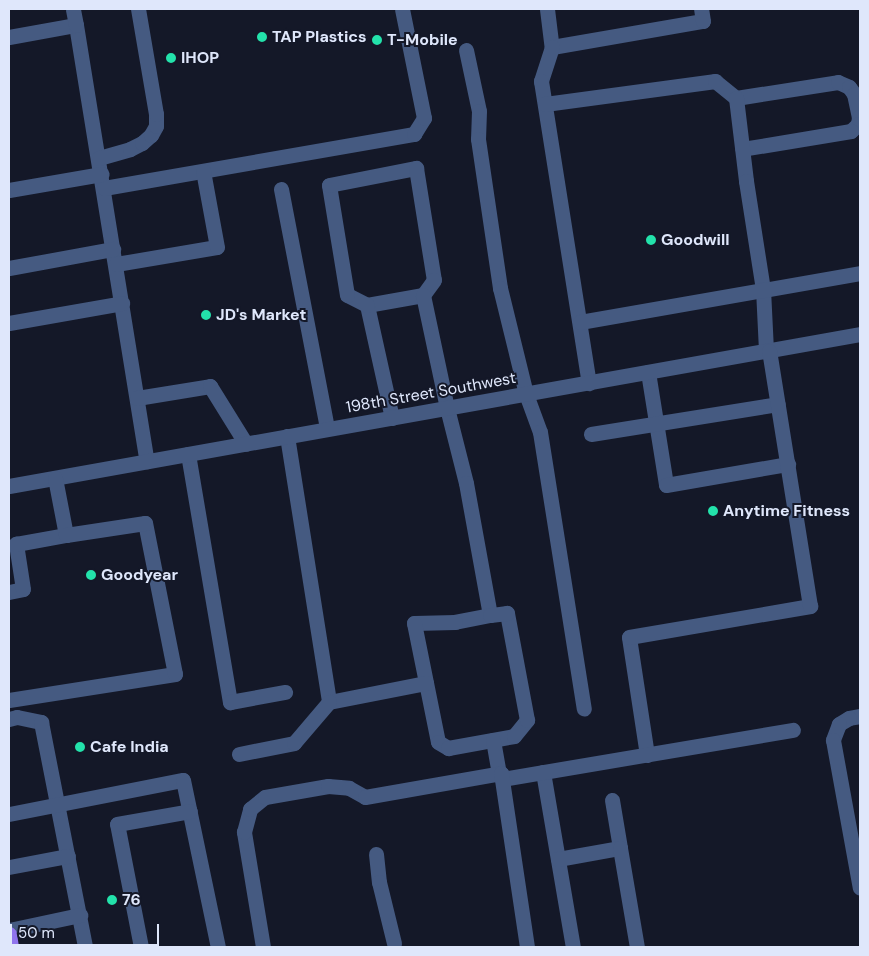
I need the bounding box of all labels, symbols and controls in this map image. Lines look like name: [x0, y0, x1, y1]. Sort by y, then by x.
place label: TAP Plastics: [272, 27, 367, 47]
place label: T-Mobile: [387, 30, 458, 50]
marker: TAP Plastics: [256, 31, 268, 43]
marker: T-Mobile: [371, 34, 383, 46]
place label: IHOP: [181, 48, 219, 68]
marker: IHOP: [165, 52, 177, 64]
place label: Goodwill: [661, 230, 729, 250]
marker: Goodwill: [645, 234, 657, 246]
place label: JD's Market: [216, 305, 307, 325]
marker: JD's Market: [200, 309, 212, 321]
street label: 198th Street Southwest: [345, 369, 517, 417]
place label: Anytime Fitness: [723, 501, 850, 521]
marker: Anytime Fitness: [707, 505, 719, 517]
place label: Goodyear: [101, 565, 178, 585]
marker: Goodyear: [85, 569, 97, 581]
place label: Cafe India: [90, 737, 169, 757]
marker: Cafe India: [74, 741, 86, 753]
place label: 76: [122, 890, 141, 910]
marker: 76: [106, 894, 118, 906]
scale bar: [12, 914, 161, 946]
text: 50 m: [18, 923, 55, 943]

